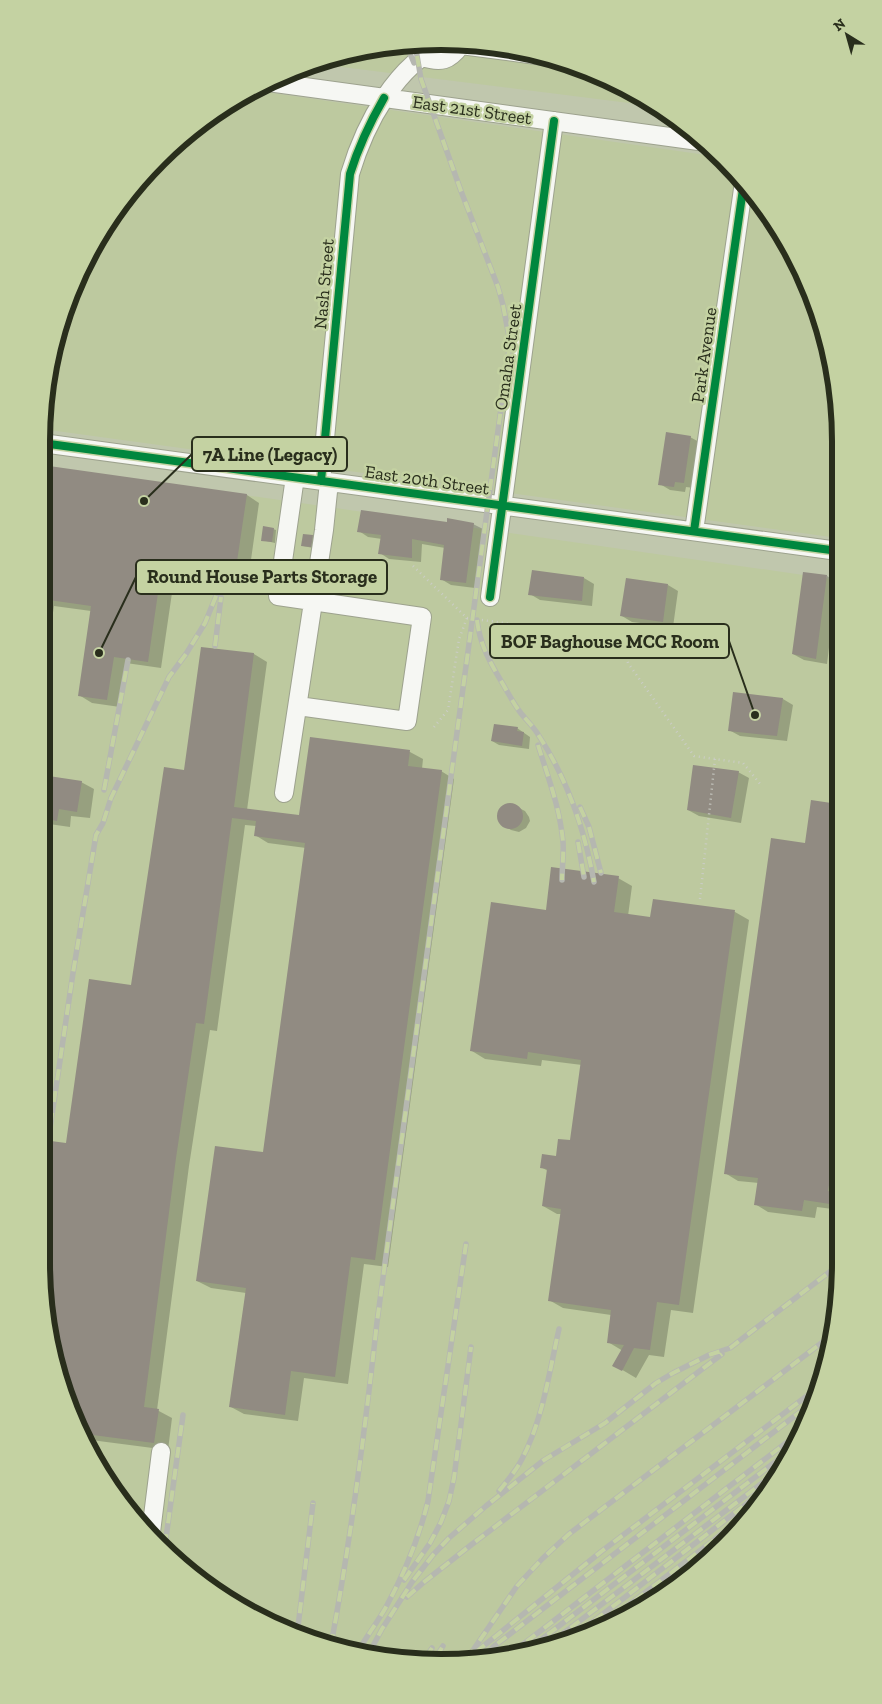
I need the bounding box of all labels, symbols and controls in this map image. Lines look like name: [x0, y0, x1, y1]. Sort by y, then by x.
north arrow: [822, 10, 872, 60]
text: N: [830, 15, 849, 35]
street label: East 21st Street: [411, 91, 533, 129]
street label: Nash Street: [309, 237, 339, 330]
street label: Omaha Street: [490, 302, 526, 412]
street label: Park Avenue: [686, 306, 722, 404]
callout: 7A Line (Legacy): [192, 437, 347, 471]
text: 7A Line (Legacy): [203, 443, 338, 466]
street label: East 20th Street: [363, 460, 491, 500]
callout: Round House Parts Storage: [136, 560, 387, 594]
text: Round House Parts Storage: [147, 565, 377, 588]
callout: BOF Baghouse MCC Room: [490, 624, 729, 658]
text: BOF Baghouse MCC Room: [501, 630, 720, 653]

